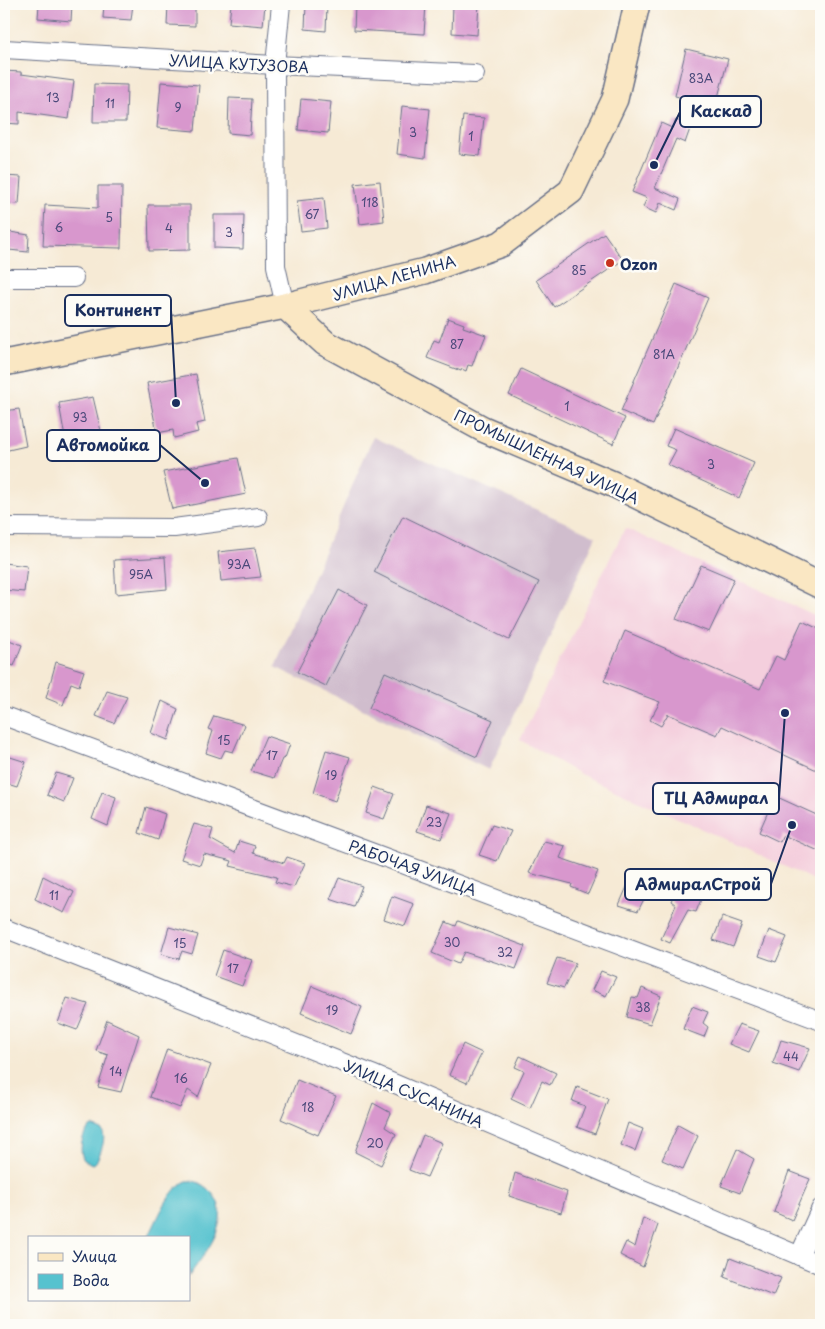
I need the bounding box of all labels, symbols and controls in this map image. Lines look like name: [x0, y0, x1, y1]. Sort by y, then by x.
street label: УЛИЦА КУТУЗОВА: [169, 48, 310, 78]
house number: 83А: [689, 69, 713, 87]
house number: 13: [46, 88, 60, 106]
house number: 11: [105, 94, 115, 112]
callout: Каскад: [680, 96, 761, 127]
house number: 9: [174, 98, 182, 116]
text: Каскад: [690, 98, 752, 122]
house number: 3: [409, 123, 417, 141]
house number: 1: [468, 127, 474, 145]
house number: 118: [361, 193, 379, 211]
house number: 67: [305, 205, 320, 223]
house number: 5: [105, 208, 113, 226]
house number: 6: [55, 218, 63, 236]
house number: 4: [165, 219, 173, 237]
house number: 3: [225, 223, 233, 241]
street label: УЛИЦА ЛЕНИНА: [330, 248, 458, 306]
place label: Ozon: [620, 252, 658, 275]
marker: Ozon: [604, 257, 616, 269]
house number: 85: [572, 261, 586, 279]
callout: Континент: [65, 295, 171, 326]
text: Континент: [75, 297, 162, 321]
house number: 87: [450, 335, 464, 353]
house number: 81А: [653, 345, 675, 363]
house number: 1: [564, 397, 570, 415]
street label: ПРОМЫШЛЕННАЯ УЛИЦА: [451, 403, 643, 509]
house number: 93: [73, 408, 87, 426]
callout: Автомойка: [47, 430, 160, 461]
text: Автомойка: [56, 432, 150, 456]
house number: 3: [707, 455, 715, 473]
house number: 93А: [227, 555, 251, 573]
house number: 95А: [129, 565, 153, 583]
house number: 15: [217, 731, 231, 749]
house number: 17: [266, 746, 278, 764]
house number: 19: [325, 766, 337, 784]
callout: ТЦ Адмирал: [653, 783, 779, 814]
text: ТЦ Адмирал: [664, 785, 768, 809]
house number: 23: [426, 813, 442, 831]
street label: РАБОЧАЯ УЛИЦА: [346, 833, 480, 901]
callout: АдмиралСтрой: [625, 869, 771, 900]
text: АдмиралСтрой: [635, 871, 761, 895]
house number: 11: [49, 886, 59, 904]
house number: 30: [444, 933, 461, 951]
house number: 15: [173, 934, 187, 952]
house number: 32: [497, 943, 513, 961]
house number: 17: [227, 959, 239, 977]
house number: 38: [635, 998, 651, 1016]
house number: 19: [326, 1001, 338, 1019]
house number: 44: [783, 1047, 799, 1065]
street label: УЛИЦА СУСАНИНА: [341, 1053, 487, 1133]
house number: 14: [109, 1062, 123, 1080]
house number: 16: [174, 1069, 188, 1087]
house number: 18: [302, 1098, 314, 1116]
house number: 20: [366, 1134, 384, 1152]
legend: [28, 1236, 190, 1302]
text: Улица: [72, 1244, 117, 1267]
text: Вода: [72, 1268, 110, 1291]

